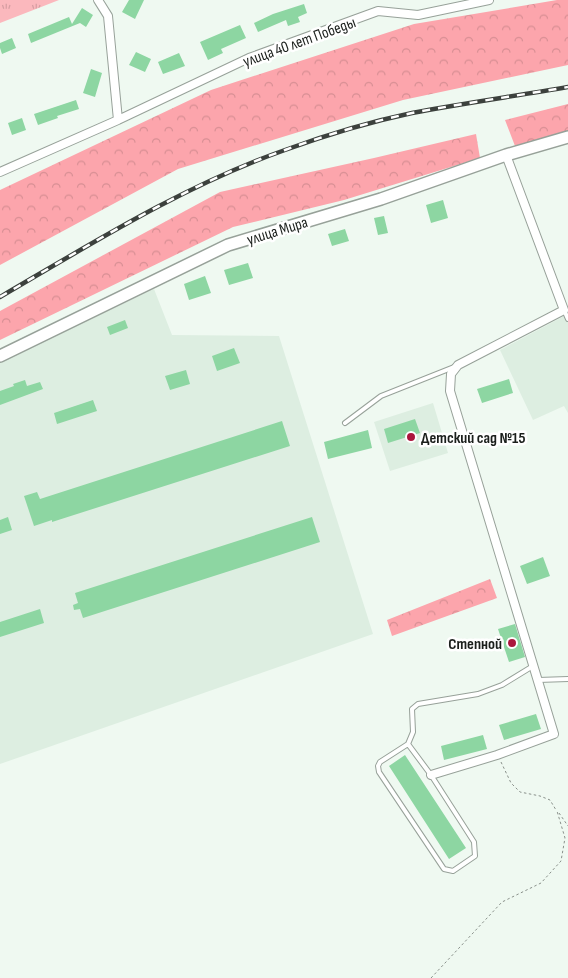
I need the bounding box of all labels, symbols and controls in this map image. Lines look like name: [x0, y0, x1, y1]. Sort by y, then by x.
street label: улица 40 лет Победы: [241, 13, 358, 72]
street label: улица Мира: [245, 213, 310, 250]
place label: Детский сад №15: [421, 429, 525, 448]
marker: Детский сад №15: [405, 431, 417, 443]
place label: Степной: [448, 635, 502, 654]
marker: Степной: [506, 637, 518, 649]

